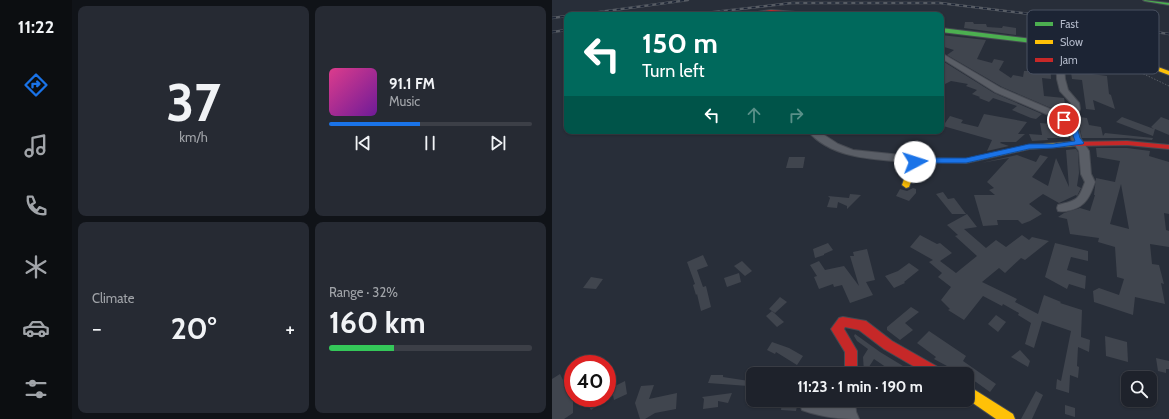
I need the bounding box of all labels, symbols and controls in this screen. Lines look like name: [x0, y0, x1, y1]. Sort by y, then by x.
legend: [1027, 10, 1159, 74]
text: 11:22: [18, 16, 54, 38]
text: Fast: [1060, 17, 1079, 31]
text: 150 m: [642, 26, 718, 60]
icon: left: [576, 28, 628, 80]
text: Slow: [1060, 35, 1083, 49]
text: Jam: [1059, 53, 1078, 67]
text: Turn left: [642, 60, 705, 82]
icon: directions: [22, 71, 50, 99]
text: 37: [166, 71, 221, 134]
text: 91.1 FM: [389, 75, 435, 93]
text: Music: [389, 93, 420, 109]
pin: [1047, 103, 1081, 137]
icon: left: [701, 104, 723, 126]
icon: ahead: [743, 104, 765, 126]
icon: right: [785, 104, 807, 126]
icon: arrive: [1053, 109, 1075, 131]
text: km/h: [179, 129, 208, 145]
icon: music: [22, 132, 50, 160]
icon: previous: [352, 132, 374, 154]
icon: pause: [419, 132, 441, 154]
icon: next: [487, 132, 509, 154]
position arrow: [894, 141, 936, 183]
icon: phone: [22, 192, 50, 220]
icon: climate: [22, 253, 50, 281]
text: Range · 32%: [329, 284, 398, 300]
text: Climate: [92, 290, 134, 306]
text: 160 km: [329, 304, 425, 341]
text: 20°: [171, 310, 216, 347]
icon: car: [22, 314, 50, 342]
text: −: [92, 315, 102, 342]
text: +: [285, 315, 295, 342]
speed limit sign: 40: [564, 355, 616, 407]
map controls: [1121, 371, 1157, 407]
button: search: [1121, 371, 1157, 407]
icon: filters: [22, 375, 50, 403]
text: 11:23 · 1 min · 190 m: [797, 378, 923, 396]

